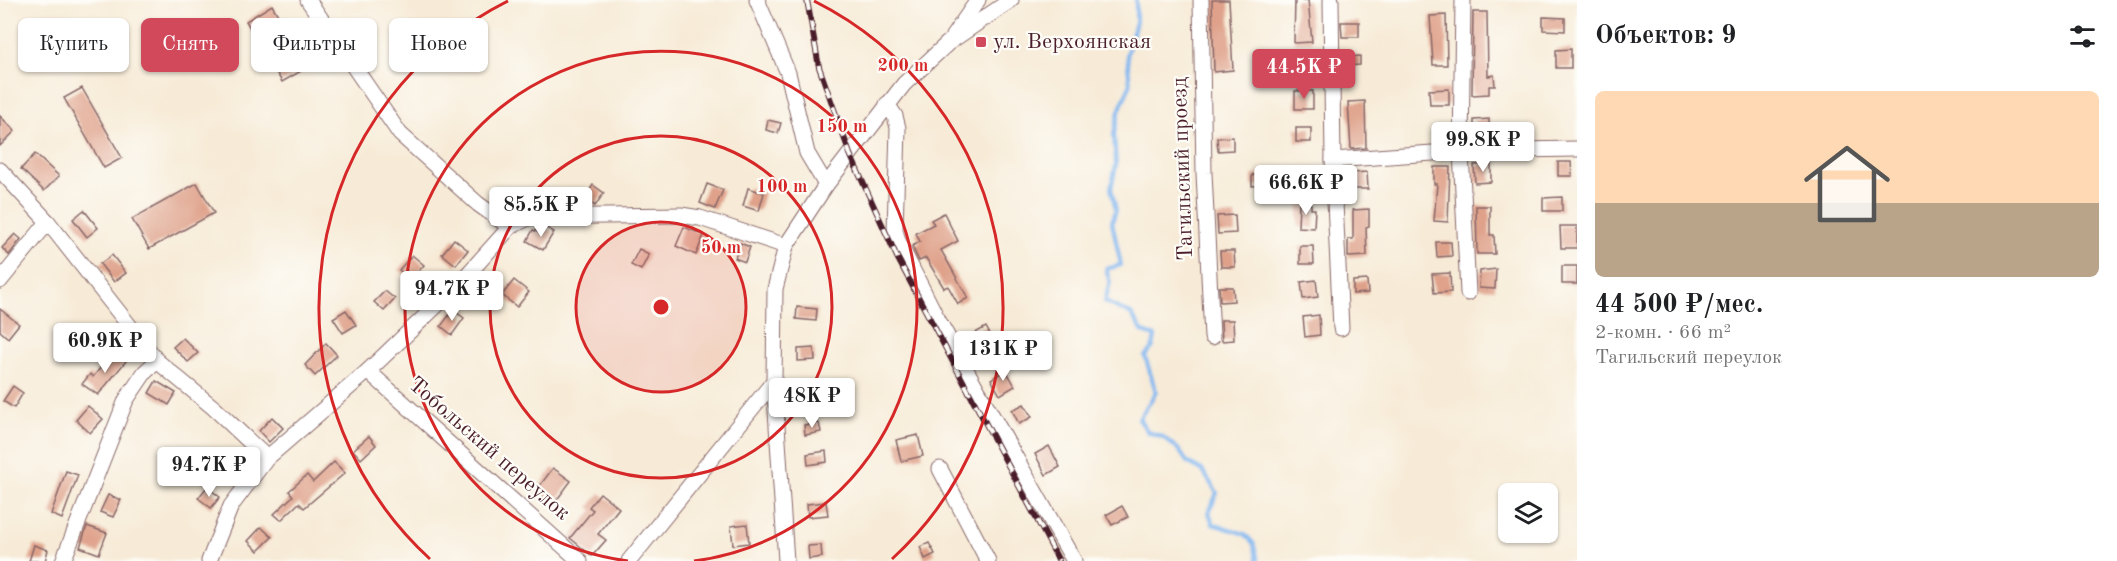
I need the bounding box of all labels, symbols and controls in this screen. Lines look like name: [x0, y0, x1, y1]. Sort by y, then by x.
chip: Купить: [18, 18, 129, 72]
chip: Снять: [141, 18, 239, 72]
chip: Фильтры: [251, 18, 377, 72]
chip: Новое: [389, 18, 488, 72]
icon: filters: [2066, 20, 2099, 53]
text: Объектов: 9: [1595, 23, 1736, 49]
place label: ул. Верхоянская: [993, 31, 1151, 53]
marker: ул. Верхоянская: [974, 35, 988, 49]
pin: 44.5K ₽: [1249, 49, 1359, 100]
text: 200 m: [878, 57, 928, 75]
text: 44.5K ₽: [1266, 58, 1342, 78]
street label: Тагильский проезд: [1169, 77, 1197, 261]
text: 150 m: [817, 118, 867, 136]
pin: 99.8K ₽: [1428, 122, 1538, 173]
icon: home: [1793, 130, 1901, 238]
text: 99.8K ₽: [1445, 131, 1521, 151]
pin: 66.6K ₽: [1251, 165, 1361, 216]
text: 66.6K ₽: [1268, 174, 1344, 194]
text: 100 m: [757, 178, 807, 196]
pin: 85.5K ₽: [486, 187, 596, 238]
text: 85.5K ₽: [503, 196, 579, 216]
text: 50 m: [701, 239, 741, 257]
pin: 94.7K ₽: [397, 271, 507, 322]
text: 94.7K ₽: [414, 280, 490, 300]
text: 44 500 ₽/мес.: [1595, 292, 1763, 318]
centre of rings: [651, 297, 671, 317]
pin: 60.9K ₽: [50, 323, 160, 374]
text: 2-комн. · 66 m²: [1595, 323, 1731, 343]
pin: 131K ₽: [954, 331, 1052, 382]
text: 60.9K ₽: [67, 332, 143, 352]
text: 131K ₽: [968, 340, 1038, 360]
text: Тагильский переулок: [1595, 348, 1782, 368]
street label: Тобольский переулок: [404, 373, 574, 525]
pin: 48K ₽: [770, 378, 854, 429]
text: 48K ₽: [783, 387, 841, 407]
pin: 94.7K ₽: [154, 447, 264, 498]
text: 94.7K ₽: [171, 456, 247, 476]
map controls: [1498, 483, 1558, 543]
button: layers: [1498, 483, 1558, 543]

